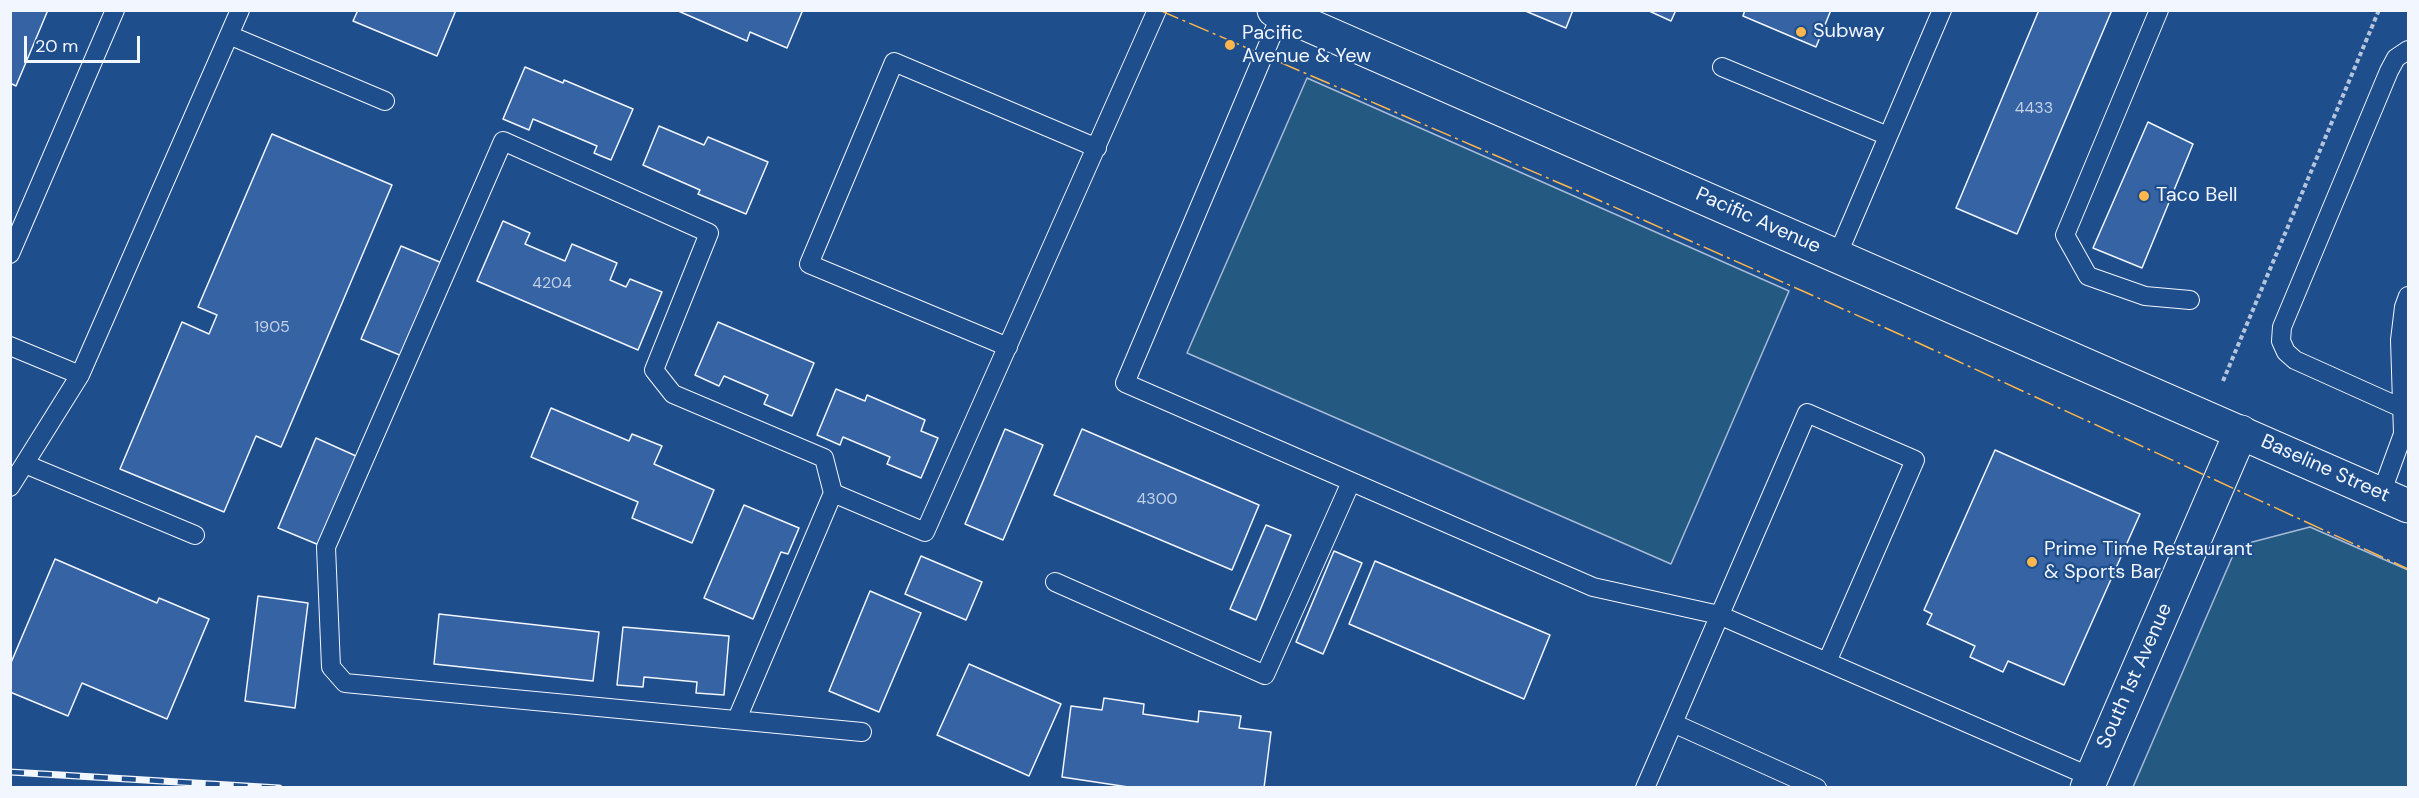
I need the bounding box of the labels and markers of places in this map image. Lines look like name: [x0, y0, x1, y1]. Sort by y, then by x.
place label: Subway: [1813, 20, 1885, 44]
place label: Pacific Avenue & Yew: [1242, 22, 1371, 69]
marker: Subway: [1794, 25, 1808, 39]
marker: Pacific Avenue & Yew: [1223, 38, 1237, 52]
place label: Taco Bell: [2156, 184, 2238, 208]
marker: Taco Bell: [2137, 189, 2151, 203]
place label: Prime Time Restaurant & Sports Bar: [2044, 538, 2253, 585]
marker: Prime Time Restaurant & Sports Bar: [2025, 555, 2039, 569]

